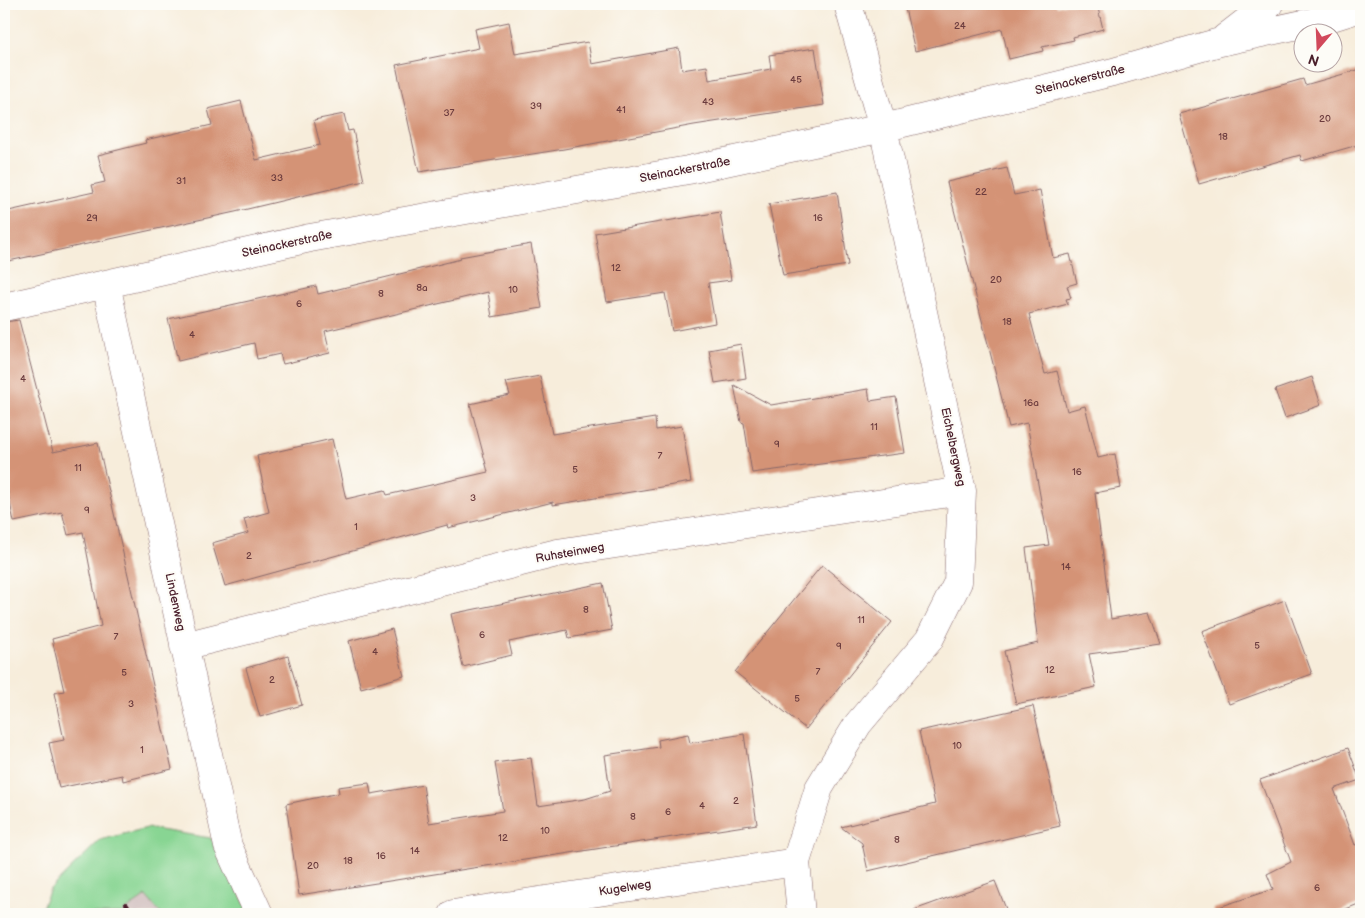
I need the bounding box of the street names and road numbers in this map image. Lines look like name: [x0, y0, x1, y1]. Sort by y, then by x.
street label: Steinackerstraße: [1034, 62, 1126, 98]
street label: Steinackerstraße: [638, 154, 732, 186]
street label: Steinackerstraße: [240, 227, 334, 261]
street label: Eichelbergweg: [937, 406, 969, 488]
street label: Ruhsteinweg: [534, 540, 606, 566]
street label: Lindenweg: [162, 572, 188, 633]
street label: Kugelweg: [598, 876, 652, 900]

